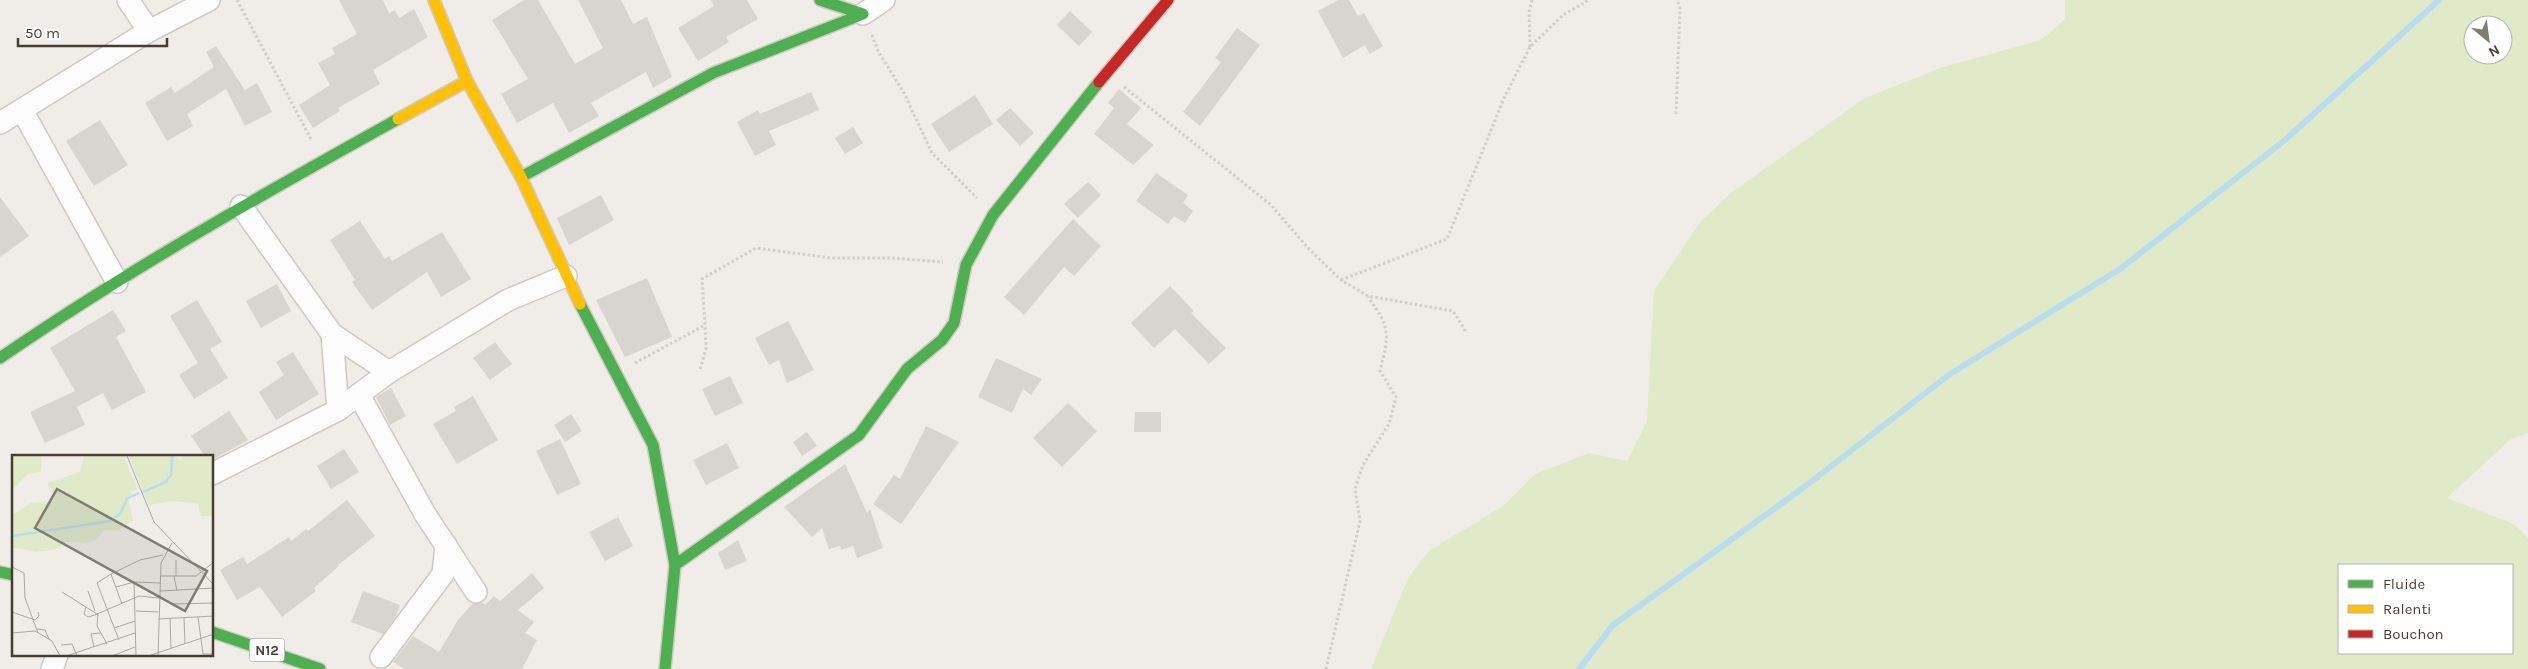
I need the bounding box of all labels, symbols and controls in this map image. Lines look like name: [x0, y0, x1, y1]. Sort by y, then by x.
scale bar: [18, 15, 166, 47]
north arrow: [2463, 15, 2513, 65]
text: 50 m: [25, 24, 60, 42]
text: N: [2486, 41, 2503, 61]
inset map: [12, 455, 214, 656]
legend: [2338, 564, 2513, 654]
text: Fluide: [2383, 575, 2425, 593]
text: Ralenti: [2383, 600, 2432, 618]
text: Bouchon: [2383, 625, 2444, 643]
road number: N12: [250, 638, 284, 662]

